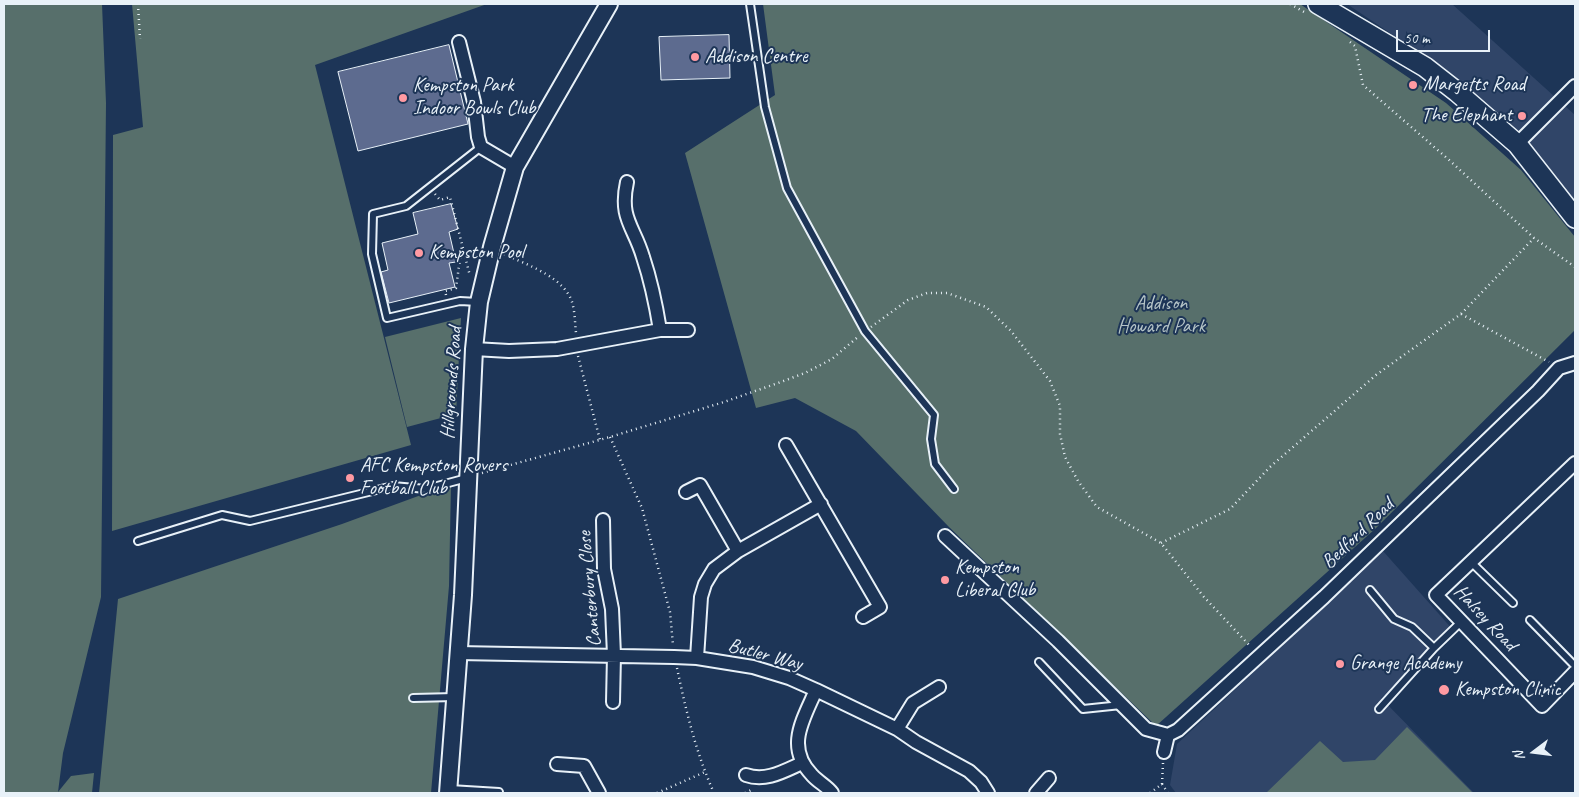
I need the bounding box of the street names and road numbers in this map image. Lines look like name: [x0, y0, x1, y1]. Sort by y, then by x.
street label: Hillgrounds Road: [436, 326, 468, 440]
street label: Bedford Road: [1317, 494, 1399, 574]
street label: Canterbury Close: [573, 530, 607, 648]
street label: Halsey Road: [1448, 580, 1522, 656]
street label: Butler Way: [725, 634, 805, 676]

